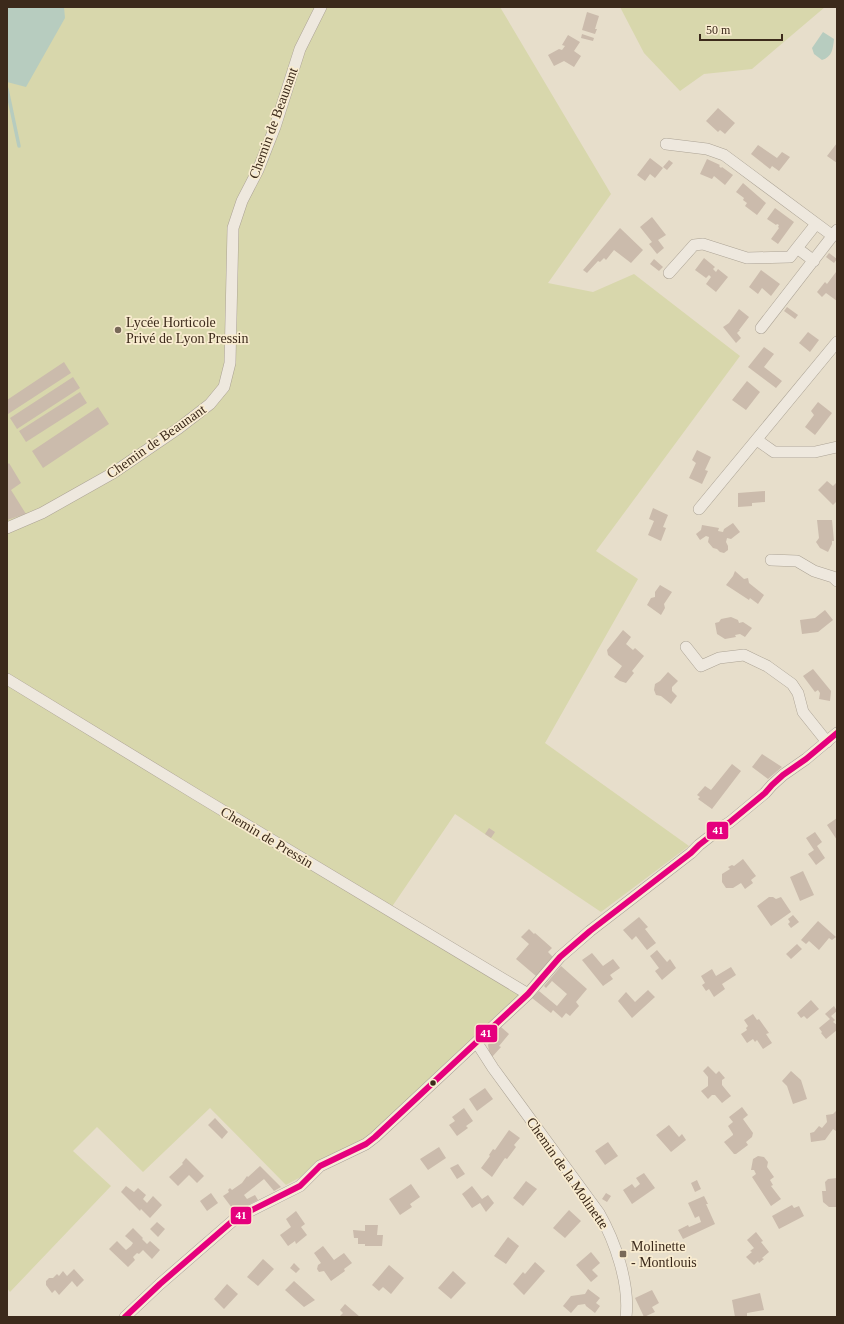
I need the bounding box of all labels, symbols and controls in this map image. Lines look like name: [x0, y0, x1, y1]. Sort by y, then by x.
scale bar: [700, 16, 782, 42]
text: 50 m: [706, 23, 731, 37]
street label: Chemin de Beaunant: [246, 65, 301, 181]
place label: Lycée Horticole Privé de Lyon Pressin: [126, 315, 249, 346]
marker: Lycée Horticole Privé de Lyon Pressin: [113, 325, 123, 335]
street label: Chemin de Beaunant: [104, 402, 209, 481]
street label: Chemin de Pressin: [218, 804, 316, 871]
line badge: 41: [706, 821, 729, 840]
text: 41: [713, 824, 724, 836]
line badge: 41: [475, 1024, 498, 1043]
text: 41: [481, 1027, 492, 1039]
unlabelled marker: [428, 1078, 438, 1088]
street label: Chemin de la Molinette: [523, 1115, 612, 1232]
line badge: 41: [230, 1206, 252, 1225]
text: 41: [236, 1209, 247, 1221]
place label: Molinette - Montlouis: [631, 1239, 697, 1270]
marker: Molinette - Montlouis: [618, 1249, 628, 1259]

